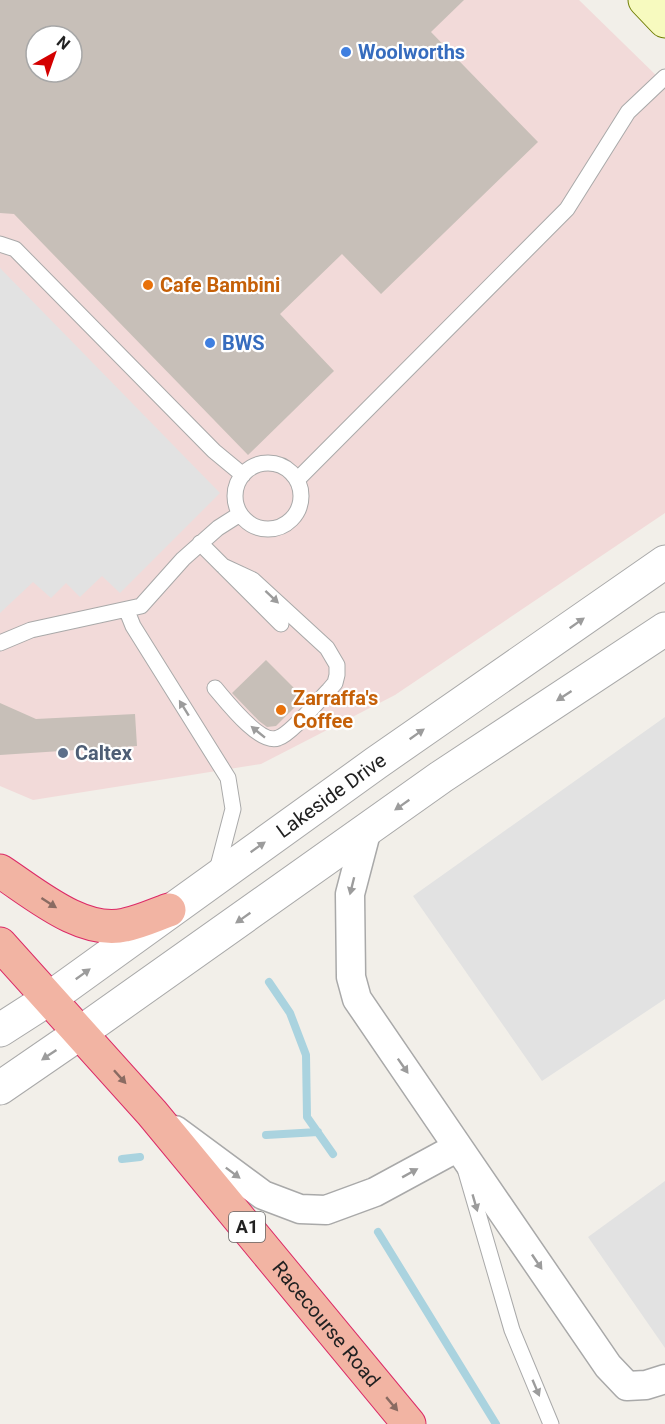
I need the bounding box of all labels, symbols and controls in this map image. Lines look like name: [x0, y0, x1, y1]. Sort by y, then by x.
north arrow: [24, 24, 84, 84]
text: N: [53, 32, 74, 54]
place label: Woolworths: [358, 40, 465, 64]
marker: Woolworths: [339, 45, 353, 59]
place label: Cafe Bambini: [160, 273, 280, 297]
marker: Cafe Bambini: [141, 278, 155, 292]
place label: BWS: [222, 331, 265, 355]
marker: BWS: [203, 336, 217, 350]
one-way arrow: [264, 590, 279, 604]
one-way arrow: [569, 618, 585, 629]
place label: Zarraffa's Coffee: [293, 686, 378, 733]
one-way arrow: [556, 690, 572, 702]
one-way arrow: [179, 700, 190, 716]
marker: Zarraffa's Coffee: [274, 703, 288, 717]
one-way arrow: [250, 725, 266, 738]
one-way arrow: [409, 729, 425, 740]
place label: Caltex: [75, 741, 133, 765]
marker: Caltex: [56, 746, 70, 760]
street label: Lakeside Drive: [272, 748, 391, 843]
one-way arrow: [394, 799, 410, 811]
one-way arrow: [249, 841, 265, 853]
one-way arrow: [347, 877, 357, 895]
one-way arrow: [41, 897, 57, 908]
one-way arrow: [235, 912, 251, 924]
one-way arrow: [75, 968, 91, 980]
one-way arrow: [41, 1049, 58, 1060]
one-way arrow: [397, 1057, 408, 1074]
one-way arrow: [112, 1070, 126, 1084]
one-way arrow: [224, 1167, 240, 1179]
one-way arrow: [402, 1168, 419, 1178]
one-way arrow: [471, 1194, 480, 1212]
road number: A1: [229, 1212, 265, 1242]
one-way arrow: [531, 1254, 543, 1270]
street label: Racecourse Road: [267, 1256, 385, 1392]
one-way arrow: [531, 1379, 541, 1397]
one-way arrow: [386, 1396, 399, 1412]

